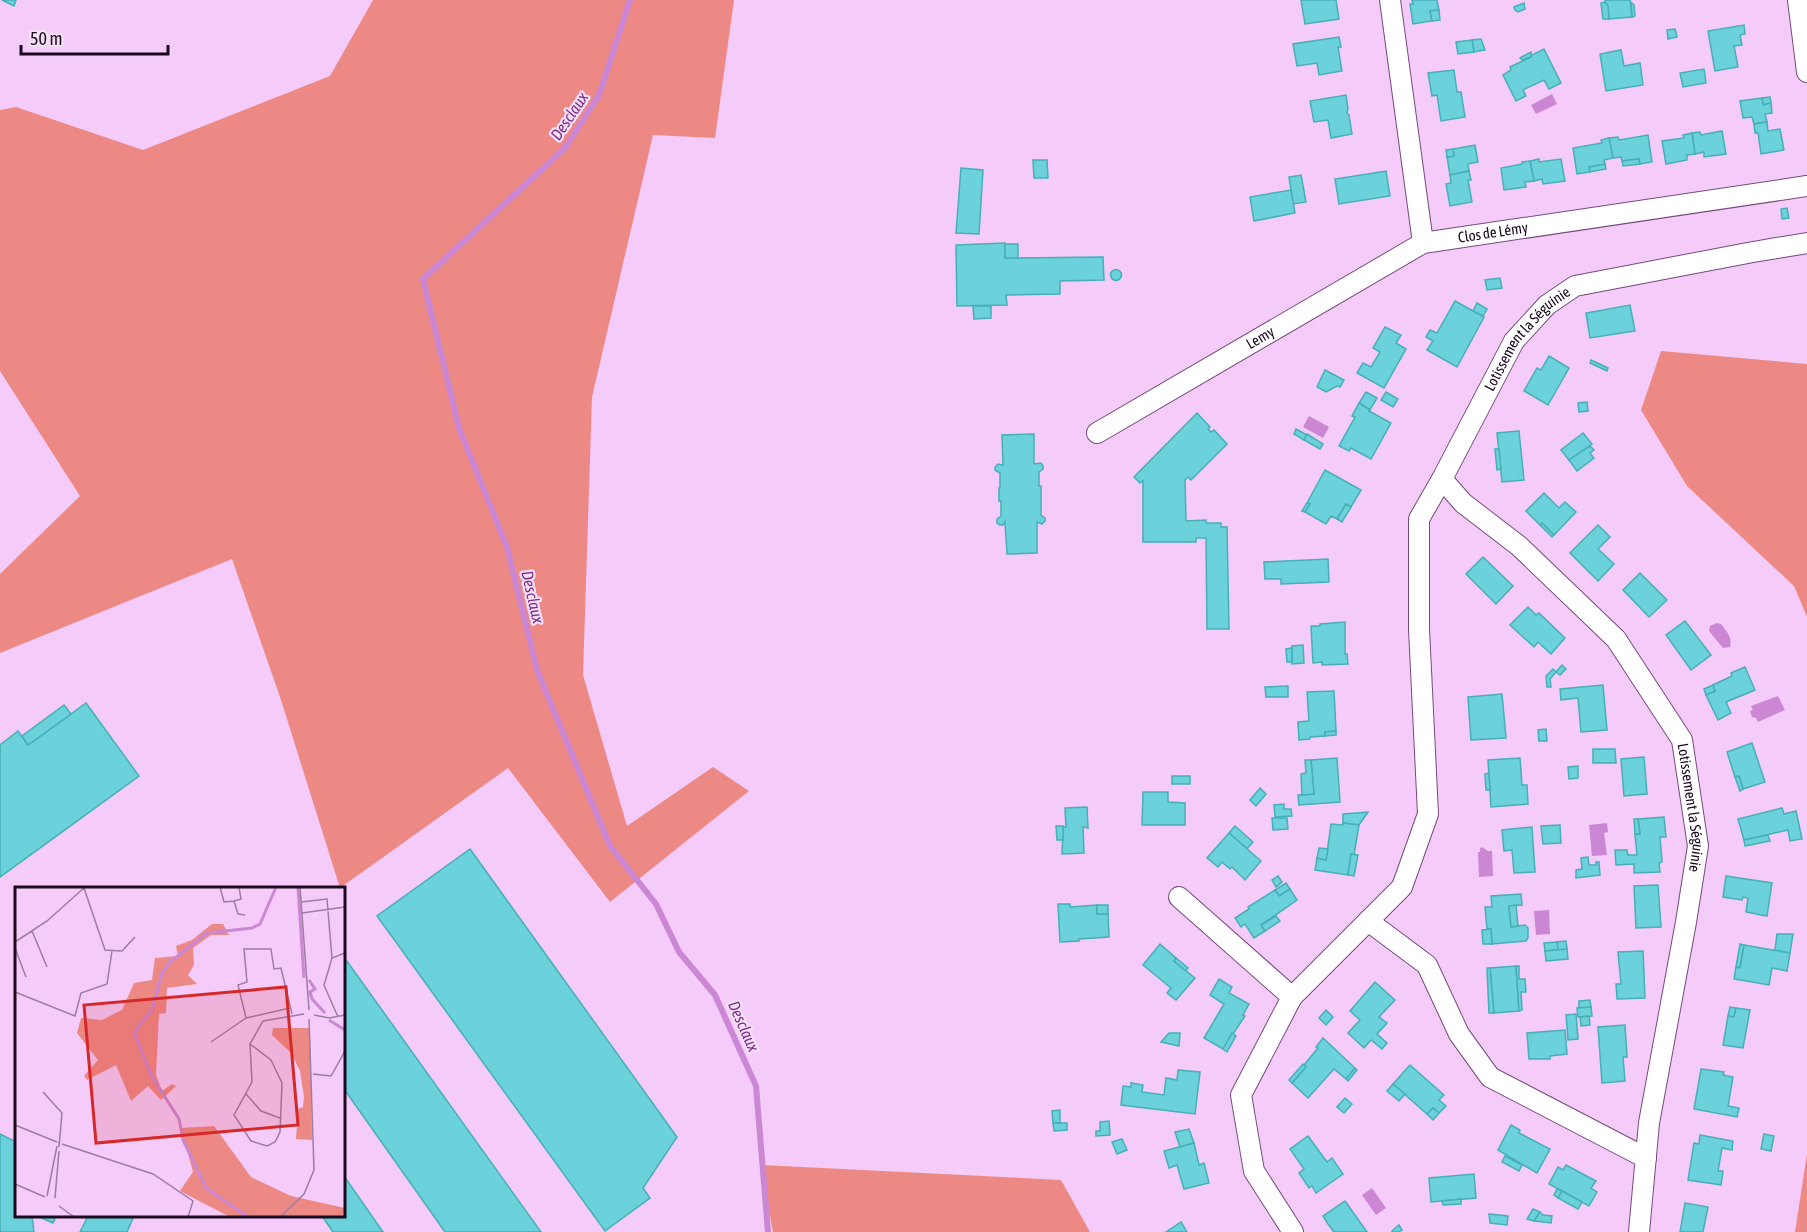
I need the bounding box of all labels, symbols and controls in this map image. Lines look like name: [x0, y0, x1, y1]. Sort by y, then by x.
scale bar: [21, 18, 168, 56]
text: 50 m: [30, 28, 62, 49]
water label: Desclaux: [547, 88, 592, 143]
street label: Clos de Lémy: [1457, 219, 1529, 246]
street label: Lotissement la Séguinie: [1481, 283, 1573, 394]
street label: Lemy: [1243, 323, 1277, 352]
water label: Desclaux: [518, 569, 548, 626]
street label: Lotissement la Séguinie: [1675, 742, 1707, 874]
inset map: [15, 887, 345, 1217]
water label: Desclaux: [725, 998, 763, 1055]

